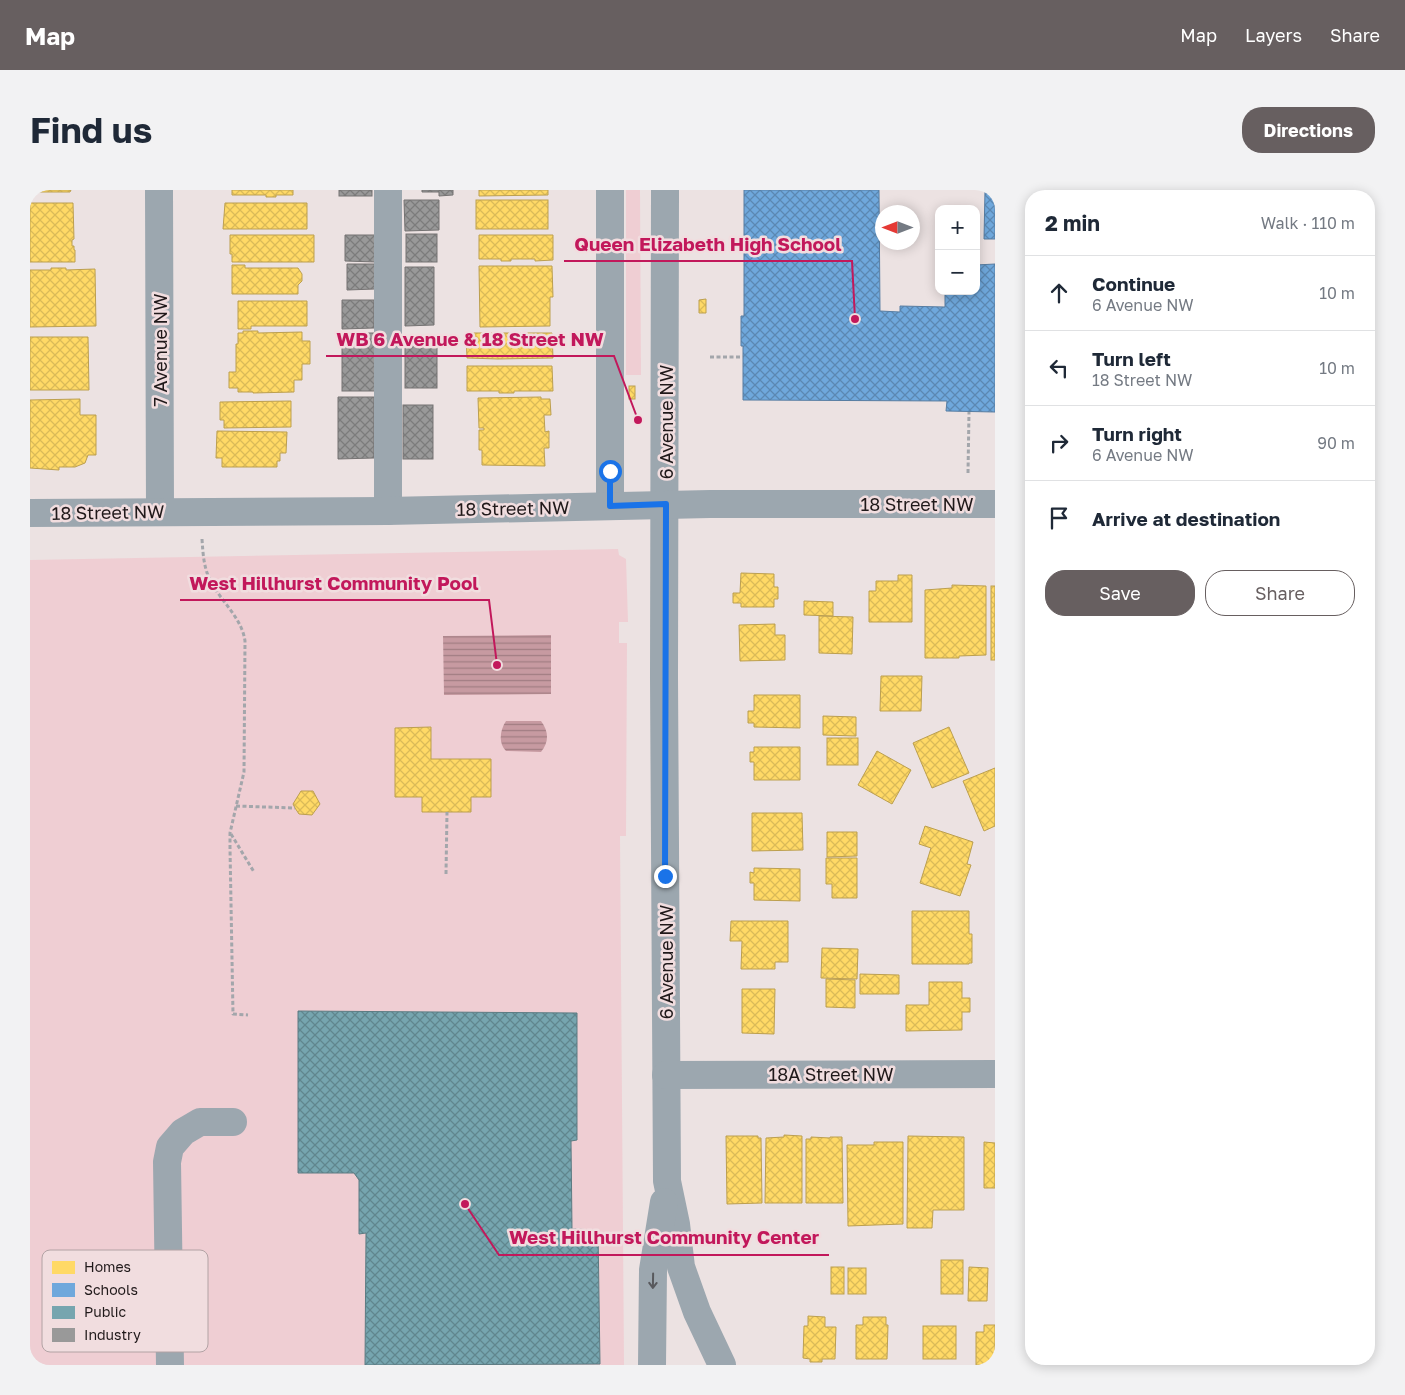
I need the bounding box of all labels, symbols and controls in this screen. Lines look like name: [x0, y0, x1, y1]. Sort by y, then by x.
text: Map: [25, 21, 75, 50]
text: Map: [1180, 24, 1217, 46]
text: Layers: [1245, 24, 1302, 46]
text: Share: [1330, 24, 1380, 46]
button: Directions: [1242, 107, 1375, 153]
text: Find us: [30, 109, 152, 151]
north arrow: [875, 205, 920, 250]
map controls: [935, 205, 980, 295]
button: +: [935, 205, 980, 250]
text: 2 min: [1045, 210, 1100, 236]
text: Walk · 110 m: [1261, 213, 1355, 233]
callout: Queen Elizabeth High School: [564, 227, 852, 261]
text: Queen Elizabeth High School: [574, 232, 842, 255]
button: −: [935, 250, 980, 295]
text: Continue: [1092, 272, 1175, 295]
icon: ahead: [1045, 279, 1073, 307]
text: 10 m: [1319, 283, 1355, 303]
street label: 7 Avenue NW: [149, 293, 171, 407]
text: 6 Avenue NW: [1092, 295, 1194, 315]
callout: WB 6 Avenue & 18 Street NW: [326, 322, 614, 356]
text: WB 6 Avenue & 18 Street NW: [336, 327, 604, 350]
text: Turn left: [1092, 347, 1171, 370]
icon: left: [1045, 354, 1073, 382]
text: 10 m: [1319, 358, 1355, 378]
street label: 6 Avenue NW: [655, 365, 677, 479]
text: 18 Street NW: [1092, 370, 1192, 390]
text: Turn right: [1092, 422, 1182, 445]
icon: right: [1045, 429, 1073, 457]
text: 90 m: [1317, 433, 1355, 453]
text: 6 Avenue NW: [1092, 445, 1194, 465]
route start: [599, 460, 622, 483]
street label: 18 Street NW: [861, 493, 973, 515]
street label: 18 Street NW: [456, 496, 570, 520]
street label: 18 Street NW: [51, 500, 165, 524]
icon: arrive: [1045, 504, 1073, 532]
text: Arrive at destination: [1092, 507, 1280, 530]
callout: West Hillhurst Community Pool: [180, 566, 489, 600]
button: Save: [1045, 570, 1195, 616]
button: Share: [1205, 570, 1355, 616]
text: West Hillhurst Community Pool: [189, 571, 479, 594]
route end: [654, 865, 677, 888]
street label: 6 Avenue NW: [655, 905, 677, 1019]
street label: 18A Street NW: [768, 1063, 894, 1085]
callout: West Hillhurst Community Center: [499, 1221, 829, 1255]
text: West Hillhurst Community Center: [509, 1225, 820, 1248]
legend: [42, 1250, 208, 1352]
text: Homes: [84, 1258, 131, 1275]
one-way arrow: [648, 1272, 658, 1289]
text: Schools: [84, 1281, 138, 1298]
text: Public: [84, 1303, 126, 1320]
text: Industry: [84, 1326, 141, 1343]

